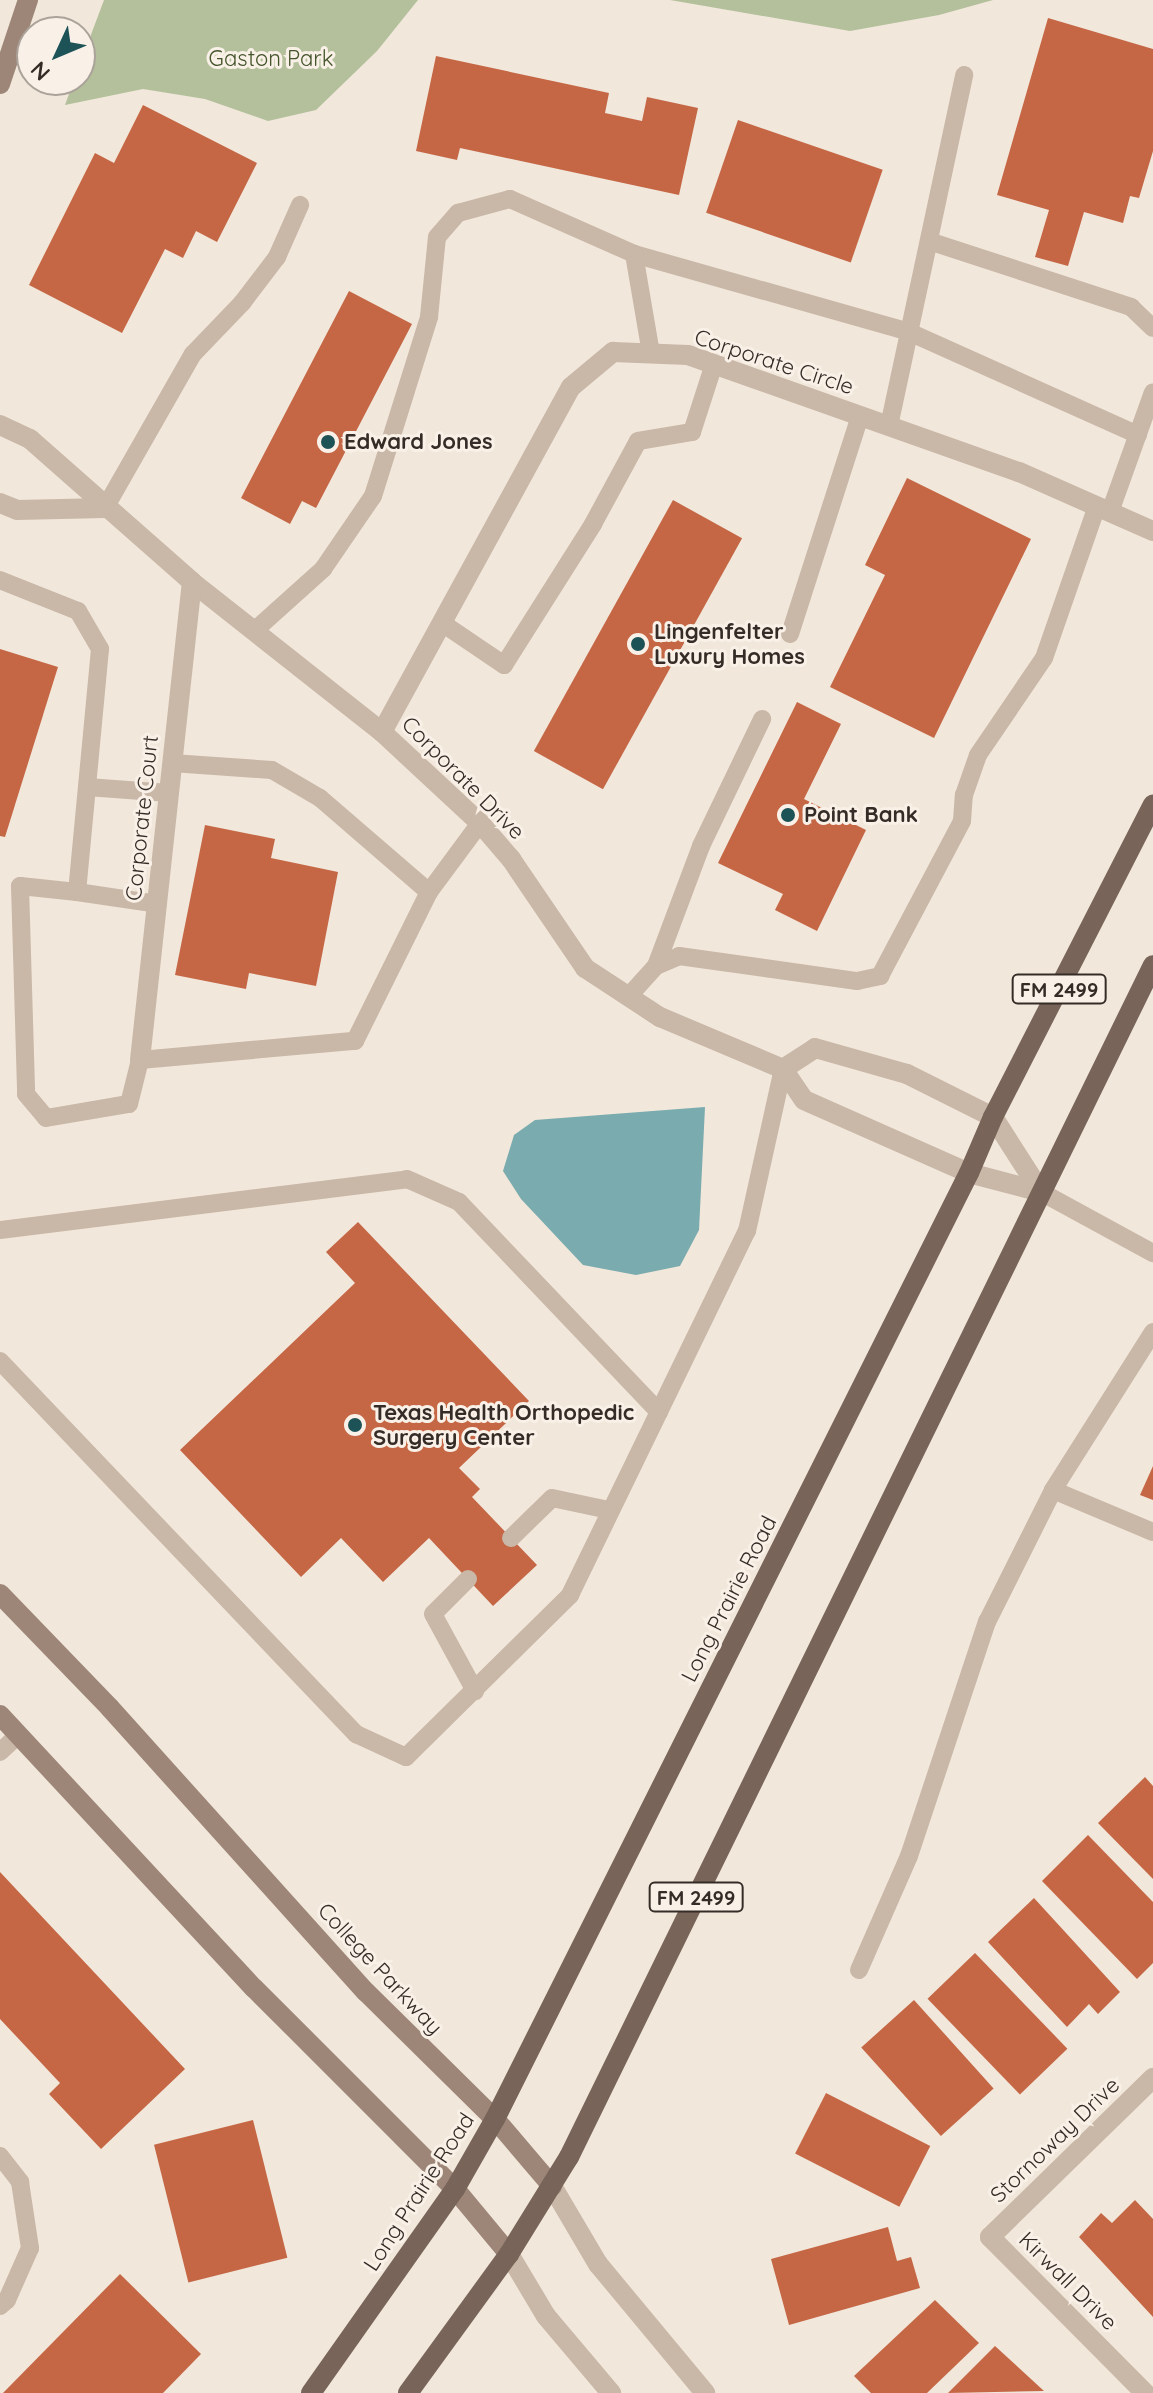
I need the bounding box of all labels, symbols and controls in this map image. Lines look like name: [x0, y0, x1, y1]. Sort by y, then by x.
north arrow: [16, 16, 96, 96]
park label: Gaston Park: [208, 46, 334, 72]
text: N: [24, 56, 56, 87]
street label: Corporate Circle: [691, 324, 857, 400]
place label: Edward Jones: [344, 429, 493, 455]
marker: Edward Jones: [319, 433, 337, 451]
place label: Lingenfelter Luxury Homes: [654, 618, 805, 670]
marker: Lingenfelter Luxury Homes: [629, 635, 647, 653]
street label: Corporate Drive: [396, 711, 530, 845]
street label: Corporate Court: [120, 734, 164, 902]
place label: Point Bank: [804, 802, 918, 828]
marker: Point Bank: [779, 806, 797, 824]
road number: FM 2499: [1011, 973, 1107, 1005]
place label: Texas Health Orthopedic Surgery Center: [373, 1399, 634, 1450]
marker: Texas Health Orthopedic Surgery Center: [344, 1414, 366, 1436]
street label: Long Prairie Road: [676, 1511, 782, 1687]
road number: FM 2499: [648, 1881, 744, 1913]
street label: College Parkway: [312, 1898, 448, 2040]
street label: Stornoway Drive: [985, 2072, 1125, 2208]
street label: Long Prairie Road: [358, 2108, 480, 2276]
street label: Kirwall Drive: [1013, 2226, 1123, 2336]

